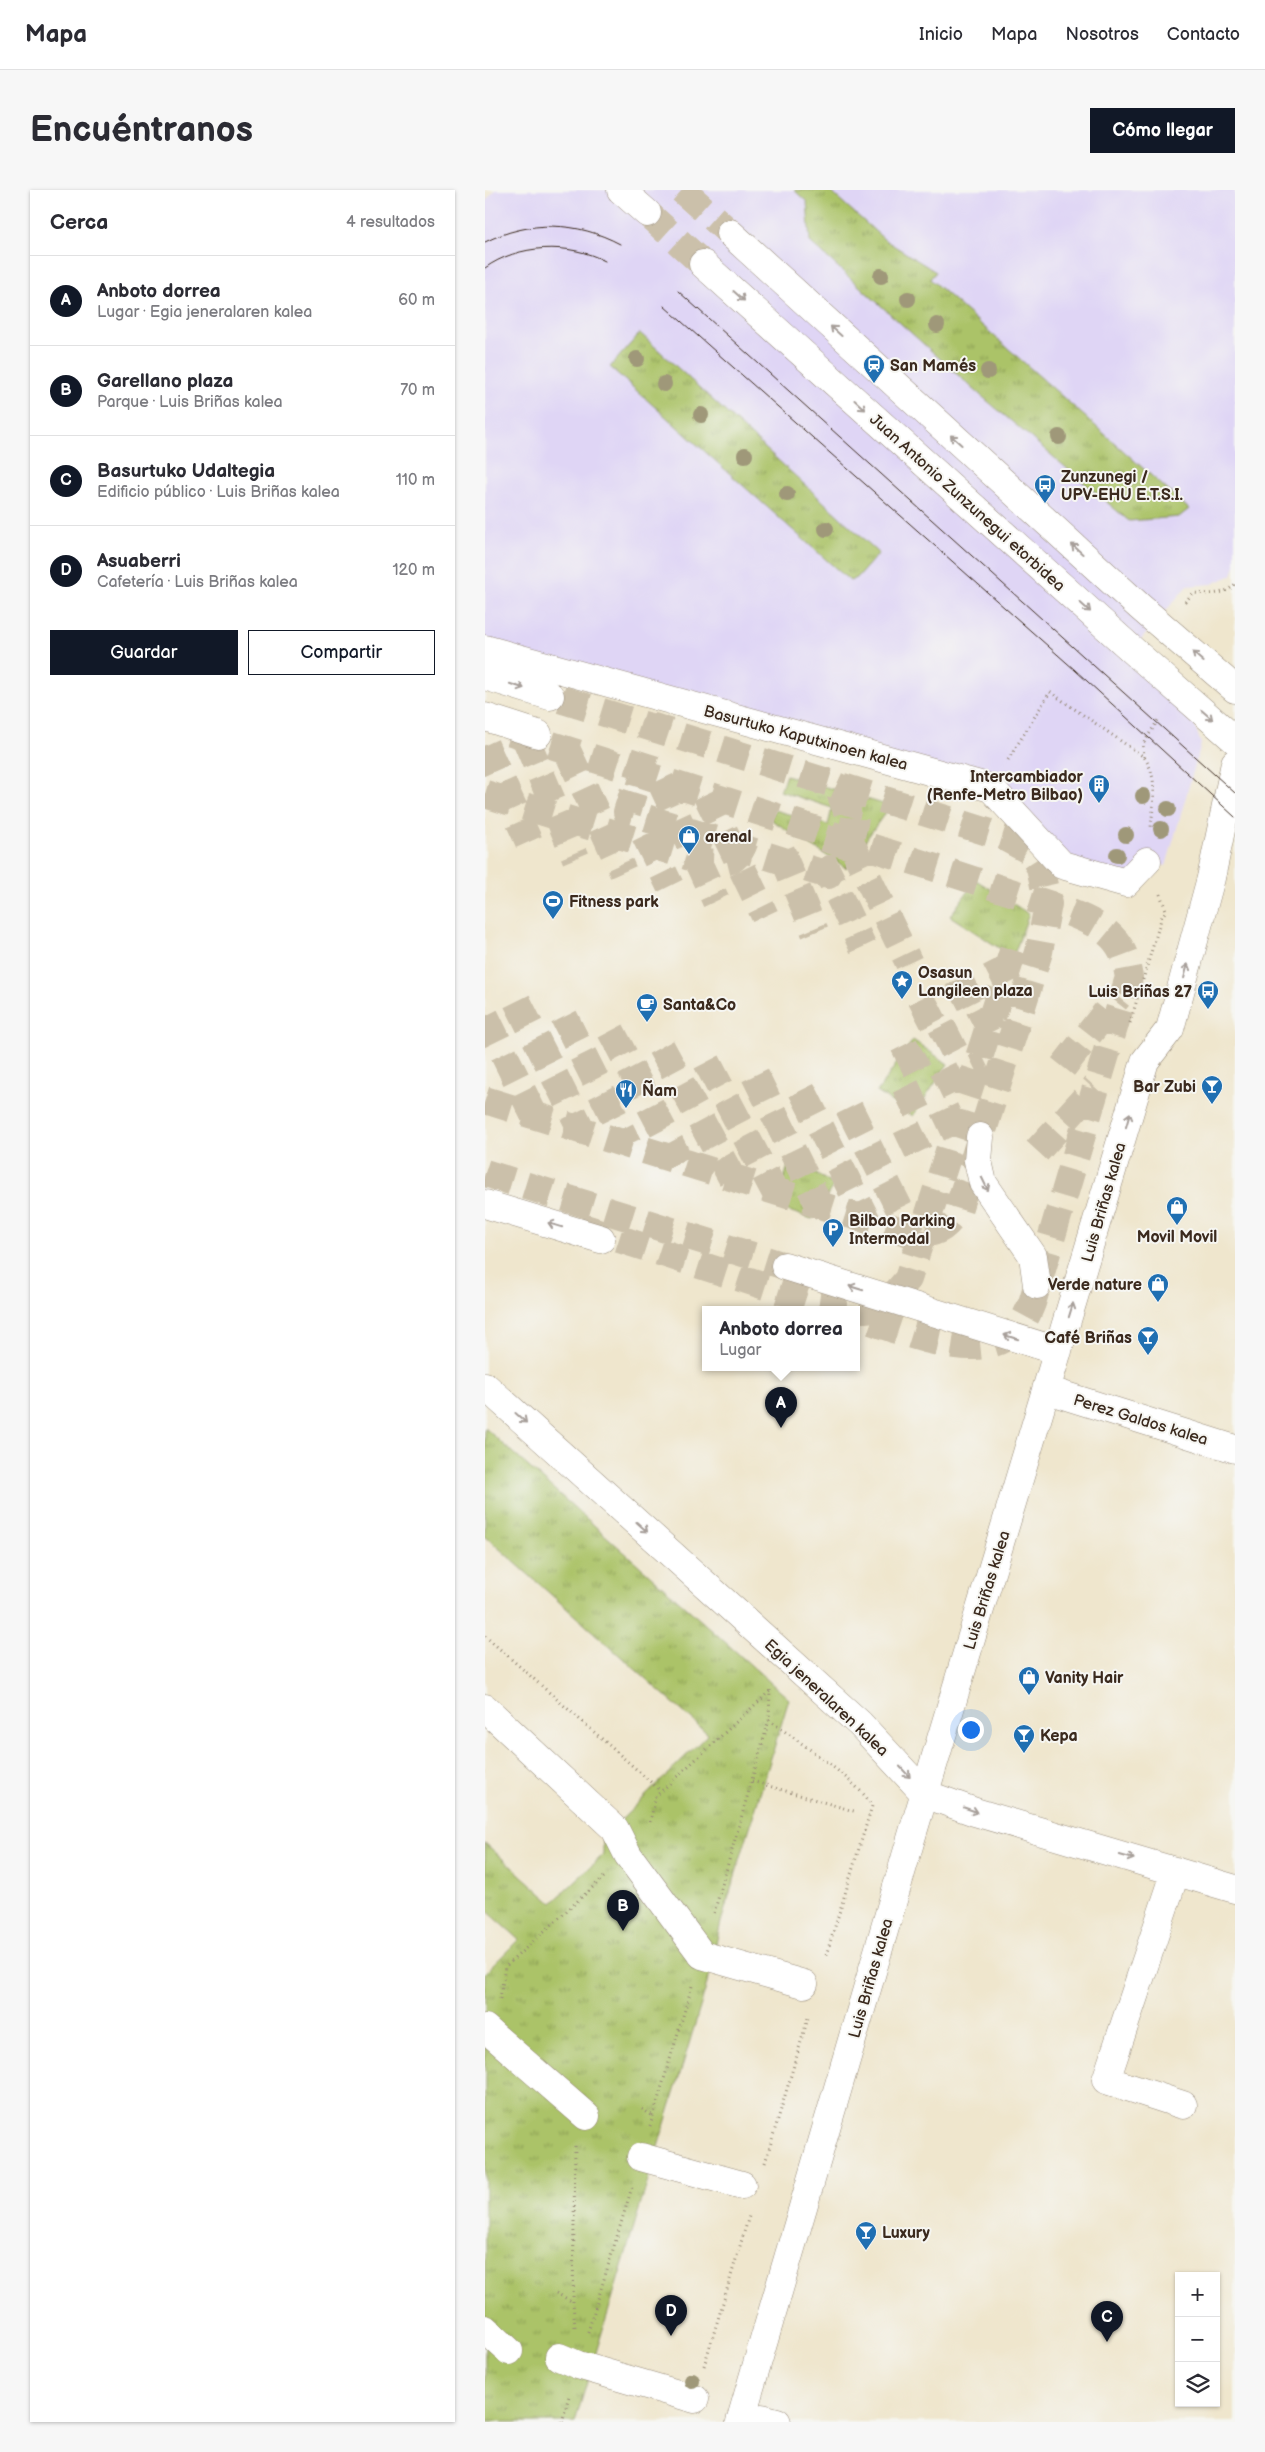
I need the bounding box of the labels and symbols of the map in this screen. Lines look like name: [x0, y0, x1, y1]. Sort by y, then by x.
one-way arrow: [733, 290, 746, 302]
one-way arrow: [830, 325, 843, 336]
station icon: San Mamés: [862, 353, 886, 384]
place label: San Mamés: [890, 357, 976, 376]
one-way arrow: [853, 399, 866, 411]
street label: Juan Antonio Zunzunegui etorbidea: [865, 410, 1068, 596]
one-way arrow: [950, 434, 963, 446]
place label: Zunzunegi / UPV-EHU E.T.S.I.: [1061, 468, 1184, 505]
bus stop icon: Zunzunegi / UPV-EHU E.T.S.I.: [1033, 473, 1057, 504]
one-way arrow: [1070, 543, 1083, 555]
one-way arrow: [1079, 601, 1092, 613]
one-way arrow: [1192, 652, 1205, 663]
one-way arrow: [509, 682, 525, 691]
street label: Basurtuko Kaputxinoen kalea: [702, 702, 910, 775]
one-way arrow: [1200, 709, 1213, 721]
place label: Intercambiador (Renfe-Metro Bilbao): [927, 768, 1084, 805]
building icon: Intercambiador (Renfe-Metro Bilbao): [1087, 773, 1111, 804]
shop icon: arenal: [677, 824, 701, 855]
place label: arenal: [705, 828, 752, 847]
sports icon: Fitness park: [541, 889, 565, 920]
place label: Fitness park: [569, 893, 659, 912]
one-way arrow: [1181, 963, 1191, 979]
place label: Osasun Langileen plaza: [918, 964, 1033, 1001]
place icon: Osasun Langileen plaza: [890, 969, 914, 1000]
bus stop icon: Luis Briñas 27: [1196, 979, 1220, 1010]
place label: Luis Briñas 27: [1088, 983, 1192, 1002]
cafe icon: Santa&Co: [635, 992, 659, 1023]
place label: Santa&Co: [663, 996, 736, 1015]
bar icon: Bar Zubi: [1200, 1074, 1224, 1105]
restaurant icon: Ñam: [614, 1078, 638, 1109]
place label: Bar Zubi: [1133, 1078, 1196, 1097]
place label: Ñam: [642, 1080, 677, 1101]
one-way arrow: [1123, 1113, 1133, 1129]
street label: Luis Briñas kalea: [1078, 1140, 1131, 1264]
one-way arrow: [981, 1176, 990, 1191]
shop icon: Movil Movil: [1165, 1195, 1189, 1226]
place label: Bilbao Parking Intermodal: [849, 1212, 955, 1249]
parking icon: Bilbao Parking Intermodal: [821, 1217, 845, 1248]
one-way arrow: [547, 1219, 563, 1229]
place label: Movil Movil: [1137, 1228, 1217, 1247]
shop icon: Verde nature: [1146, 1272, 1170, 1303]
place label: Verde nature: [1048, 1276, 1142, 1295]
one-way arrow: [849, 1283, 865, 1293]
one-way arrow: [1067, 1302, 1077, 1318]
bar icon: Café Briñas: [1136, 1325, 1160, 1356]
place label: Café Briñas: [1045, 1329, 1132, 1348]
one-way arrow: [1004, 1331, 1020, 1341]
pin: A: [765, 1387, 797, 1428]
street label: Perez Galdos kalea: [1071, 1391, 1210, 1450]
one-way arrow: [515, 1413, 528, 1424]
one-way arrow: [635, 1521, 648, 1533]
street label: Luis Briñas kalea: [960, 1529, 1015, 1652]
street label: Egia jeneralaren kalea: [760, 1636, 892, 1761]
shop icon: Vanity Hair: [1017, 1665, 1041, 1696]
place label: Vanity Hair: [1045, 1669, 1124, 1688]
your location: [958, 1717, 984, 1743]
bar icon: Kepa: [1012, 1723, 1036, 1754]
place label: Kepa: [1040, 1727, 1078, 1746]
one-way arrow: [899, 1765, 911, 1778]
one-way arrow: [963, 1806, 978, 1815]
one-way arrow: [1119, 1852, 1135, 1862]
pin: B: [607, 1890, 639, 1931]
street label: Luis Briñas kalea: [845, 1916, 898, 2040]
bar icon: Luxury: [854, 2220, 878, 2251]
place label: Luxury: [882, 2224, 931, 2243]
pin: D: [655, 2295, 687, 2336]
pin: C: [1091, 2301, 1123, 2342]

